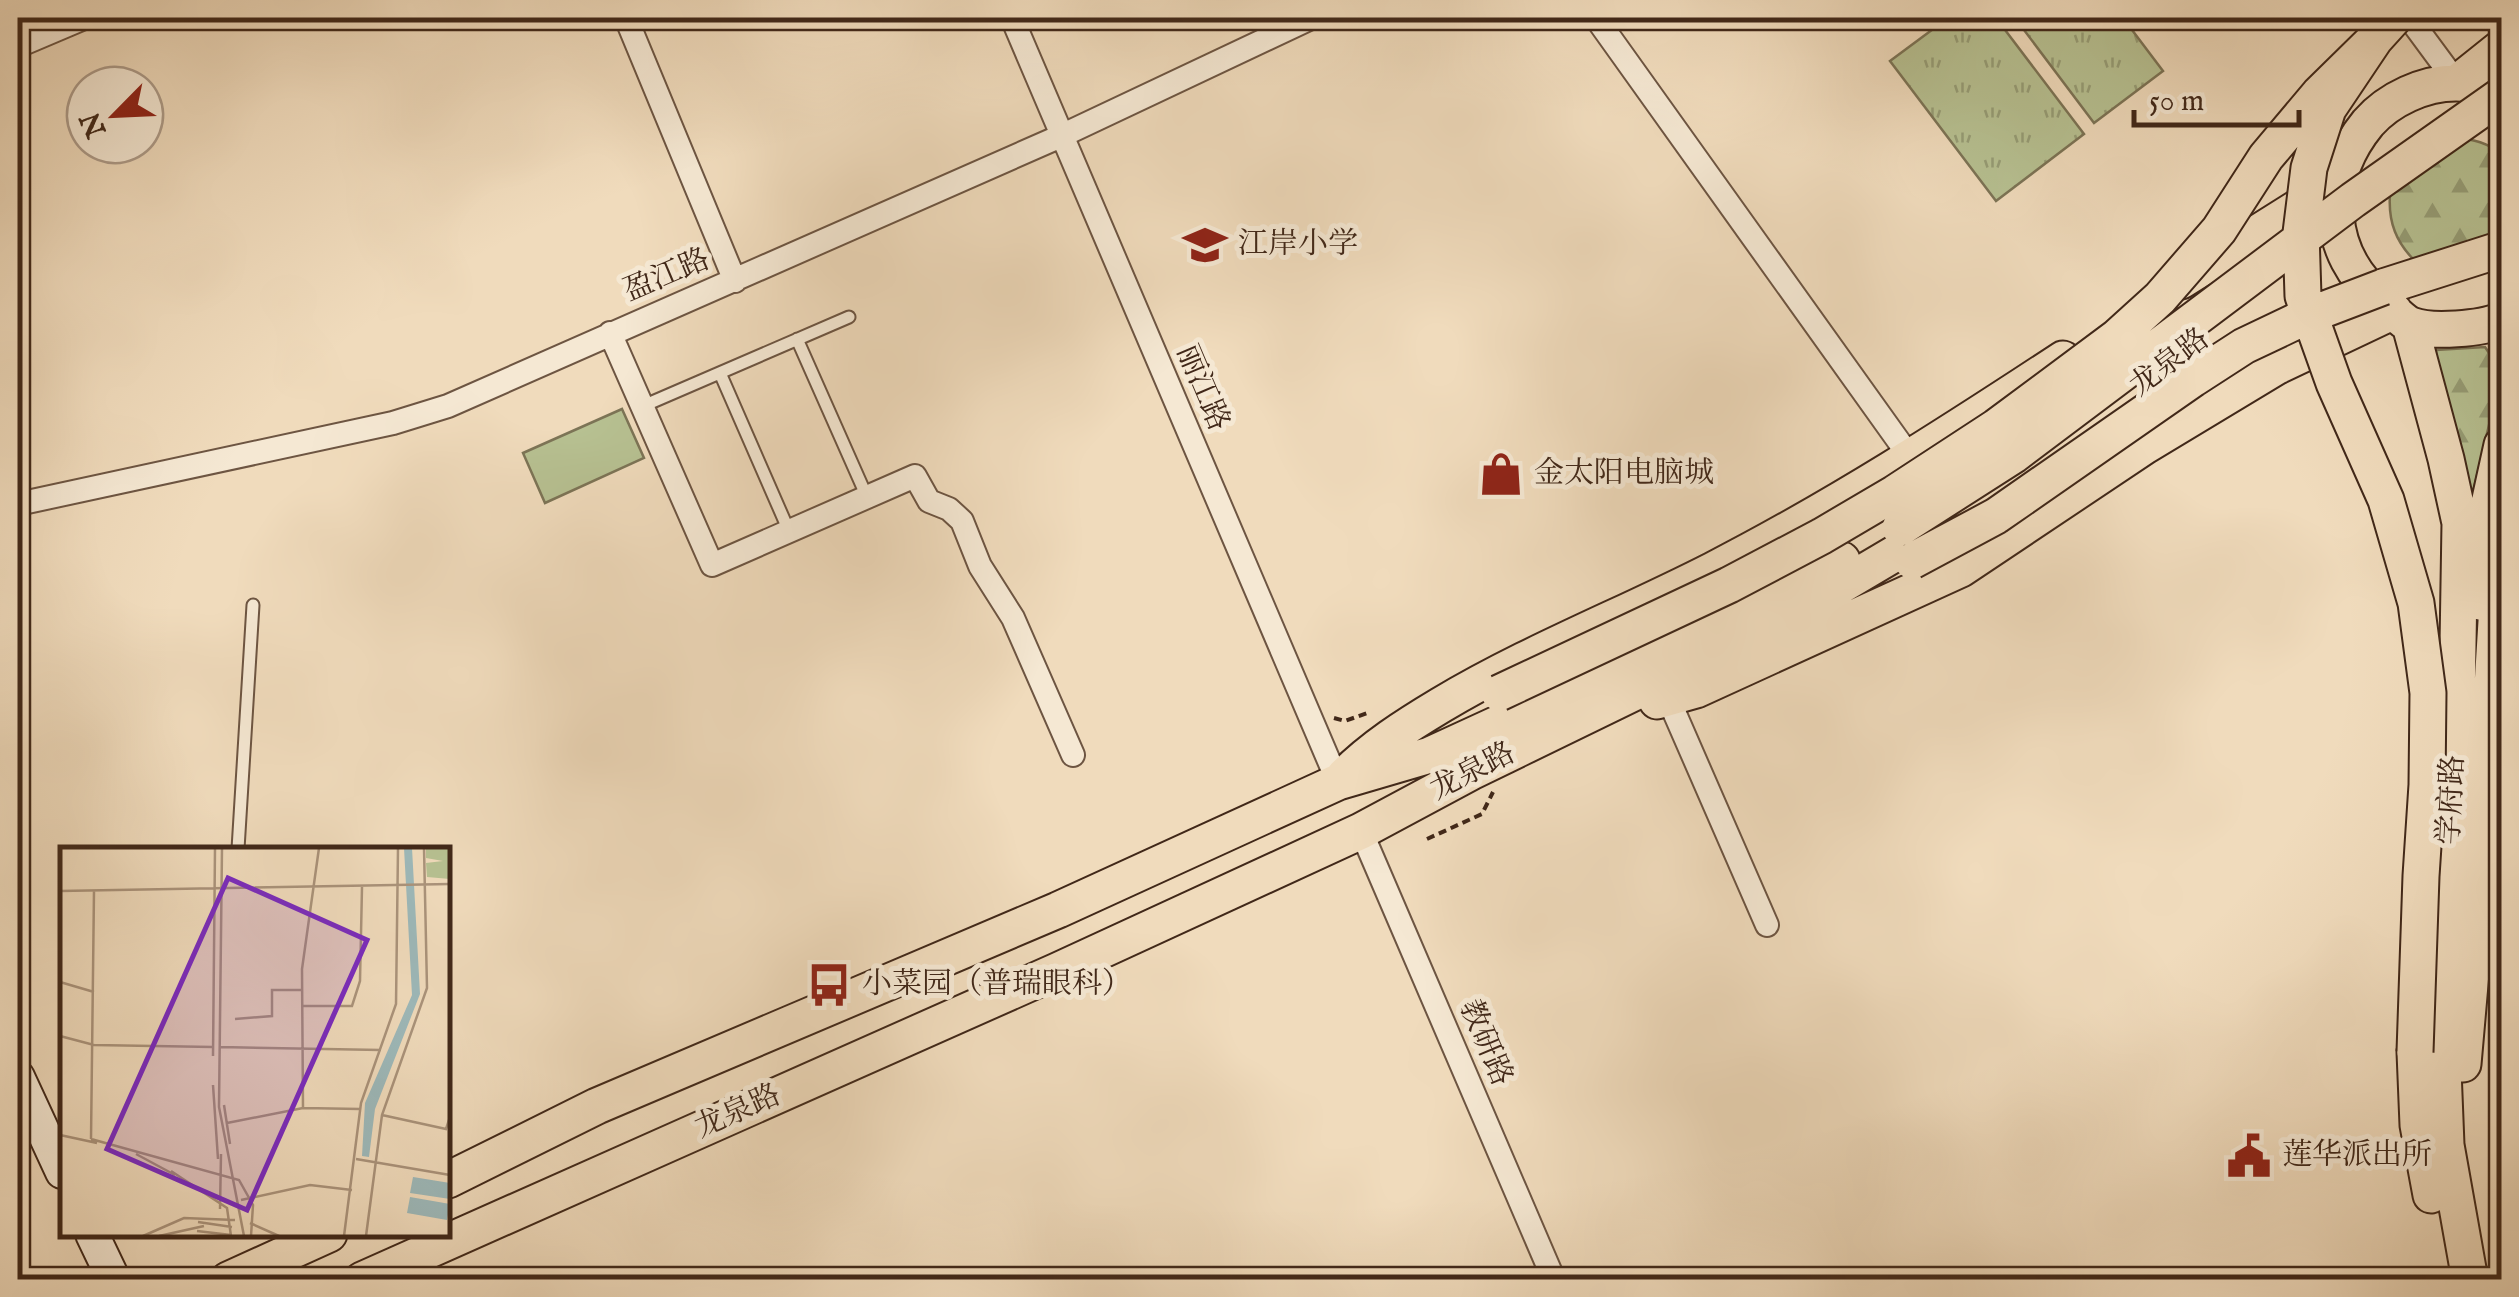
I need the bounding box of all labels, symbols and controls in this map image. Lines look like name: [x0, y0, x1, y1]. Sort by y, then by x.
north arrow: [65, 65, 165, 165]
scale bar: [2134, 65, 2299, 127]
text: 50 m: [2149, 83, 2204, 121]
text: N: [74, 106, 116, 143]
school or university icon: 江岸小学: [1181, 221, 1229, 269]
place label: 江岸小学: [1238, 226, 1358, 264]
street label: 盈江路: [618, 241, 716, 311]
street label: 龙泉路: [2123, 321, 2217, 405]
street label: 丽江路: [1167, 339, 1237, 437]
shop icon: 金太阳电脑城: [1477, 450, 1525, 498]
place label: 金太阳电脑城: [1534, 455, 1714, 493]
street label: 龙泉路: [1424, 735, 1522, 809]
street label: 学府路: [2431, 754, 2473, 846]
inset map: [60, 847, 450, 1237]
bus stop icon: 小菜园（普瑞眼科）: [805, 961, 853, 1009]
place label: 小菜园（普瑞眼科）: [862, 966, 1132, 1004]
street label: 教研路: [1450, 994, 1520, 1092]
street label: 龙泉路: [689, 1076, 787, 1148]
public building icon: 莲华派出所: [2225, 1132, 2273, 1180]
place label: 莲华派出所: [2282, 1137, 2432, 1175]

